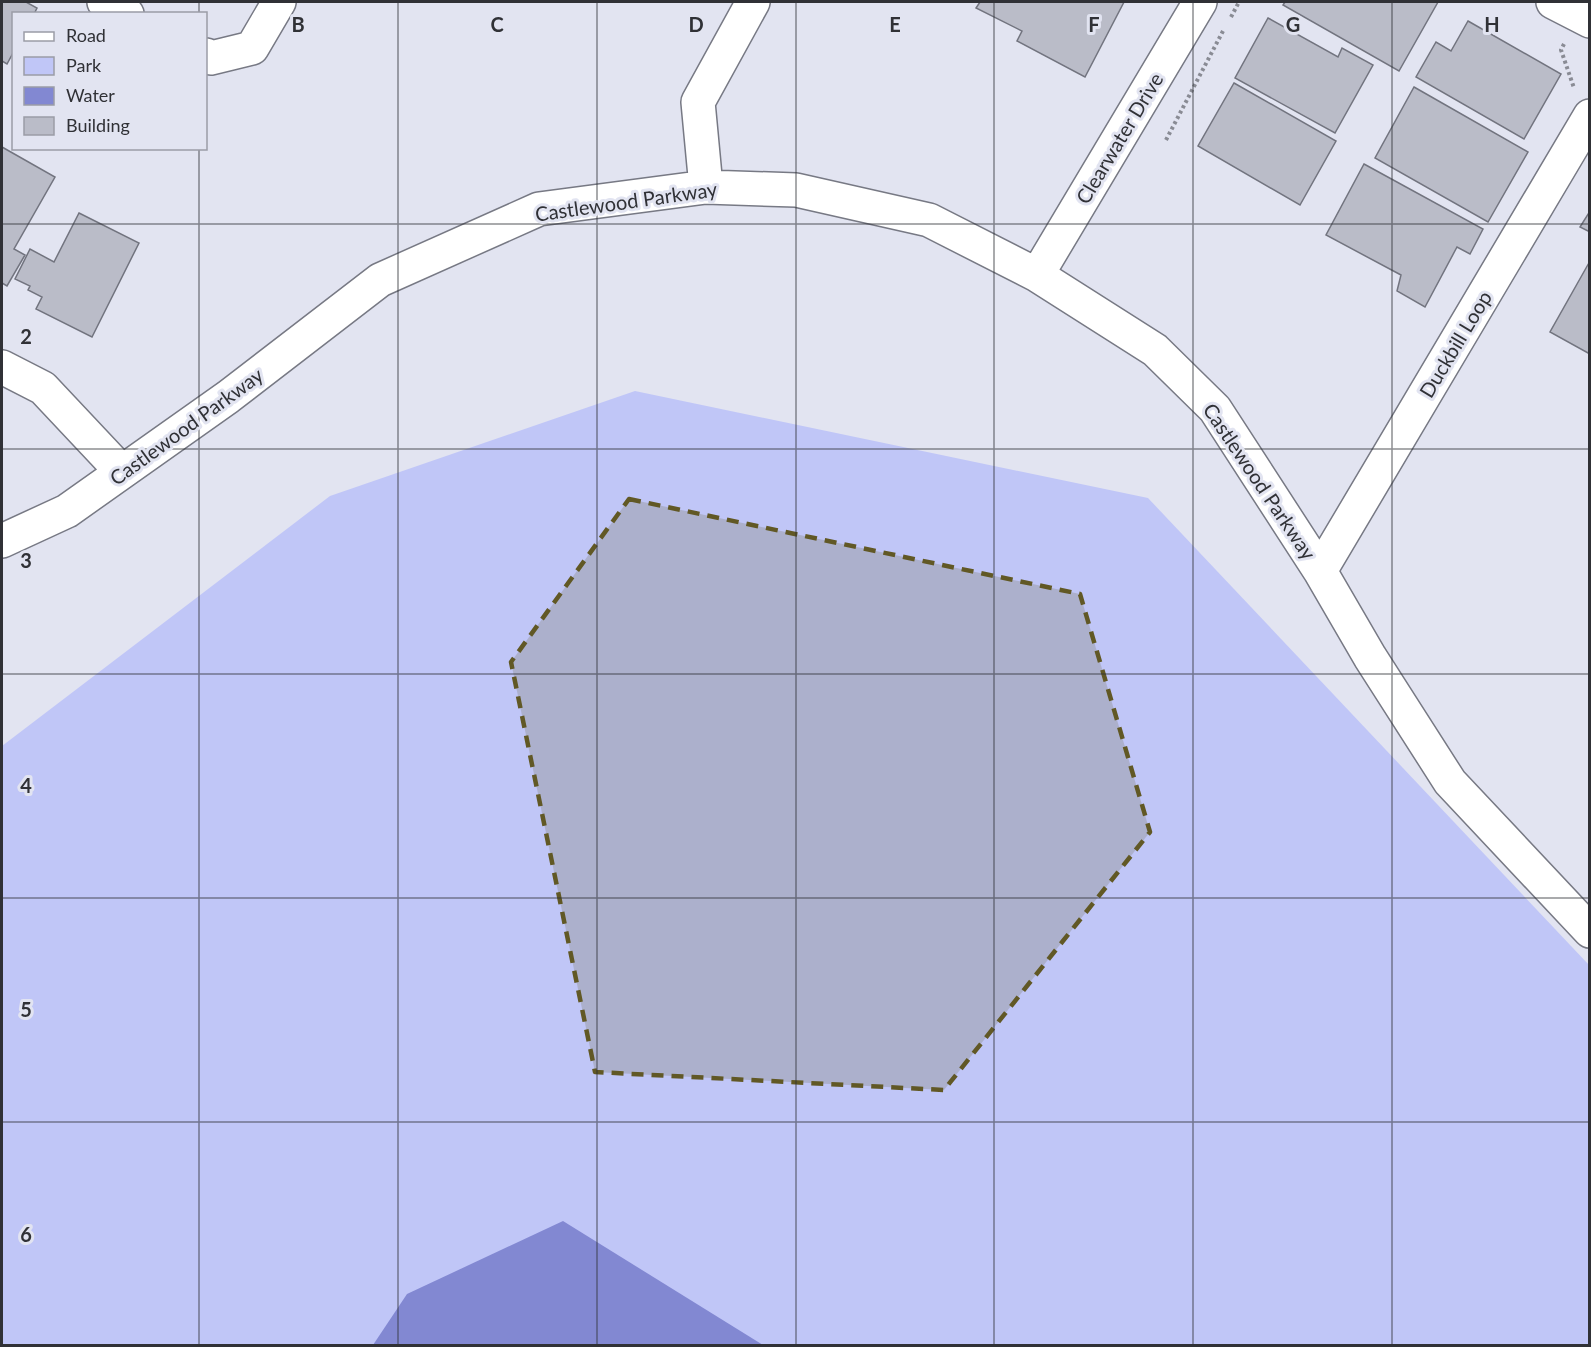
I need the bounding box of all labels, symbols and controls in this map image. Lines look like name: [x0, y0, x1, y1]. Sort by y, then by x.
legend: [12, 12, 207, 150]
text: B: [291, 12, 305, 36]
text: C: [490, 12, 504, 36]
text: D: [688, 12, 704, 36]
text: E: [889, 12, 901, 36]
text: F: [1088, 12, 1100, 36]
text: G: [1286, 12, 1300, 36]
text: H: [1484, 12, 1500, 36]
text: Road: [66, 24, 106, 46]
text: Park: [66, 54, 102, 76]
street label: Clearwater Drive: [1070, 68, 1168, 208]
text: Water: [66, 84, 115, 106]
text: Building: [66, 114, 130, 136]
street label: Castlewood Parkway: [533, 176, 719, 226]
street label: Duckbill Loop: [1414, 286, 1496, 402]
text: 2: [20, 324, 32, 348]
street label: Castlewood Parkway: [105, 362, 268, 490]
street label: Castlewood Parkway: [1199, 398, 1322, 564]
text: 3: [20, 548, 32, 572]
text: 4: [20, 773, 32, 797]
text: 5: [20, 997, 32, 1021]
text: 6: [20, 1222, 32, 1246]

